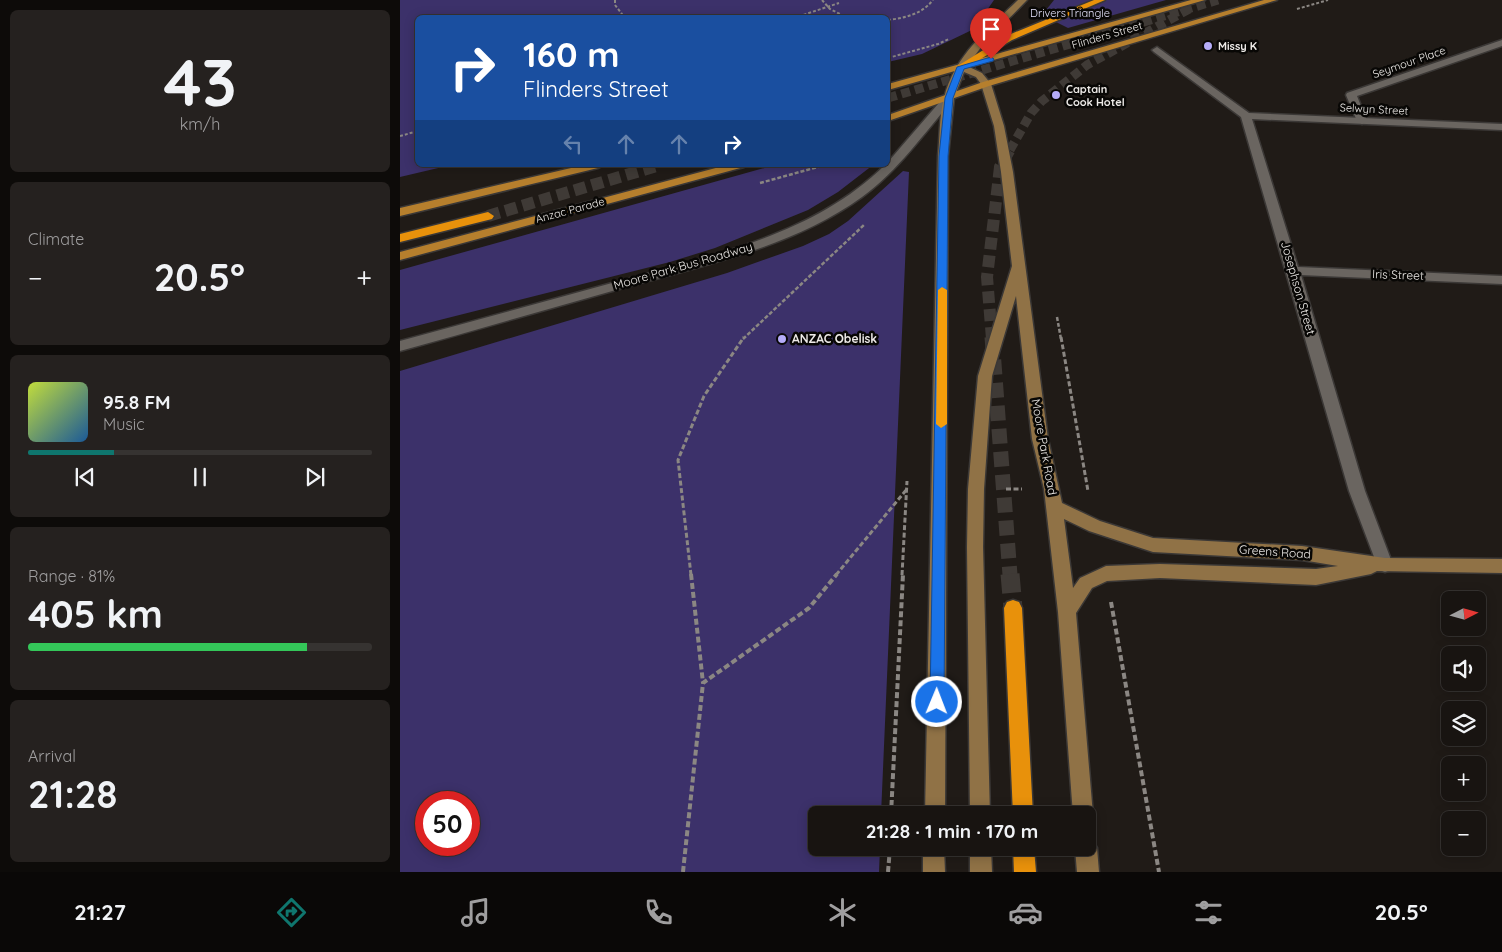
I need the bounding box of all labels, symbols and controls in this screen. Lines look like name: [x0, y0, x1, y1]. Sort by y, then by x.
park label: Drivers Triangle: [1030, 6, 1110, 20]
pin: [970, 8, 1012, 59]
icon: arrive: [977, 15, 1005, 43]
street label: Flinders Street: [1070, 18, 1144, 52]
text: 160 m: [523, 32, 620, 76]
icon: right: [440, 35, 505, 100]
place label: Missy K: [1218, 39, 1257, 53]
marker: Missy K: [1202, 40, 1214, 52]
text: 43: [163, 41, 237, 122]
street label: Seymour Place: [1371, 43, 1447, 81]
text: Flinders Street: [523, 75, 669, 103]
place label: Captain Cook Hotel: [1066, 82, 1125, 109]
marker: Captain Cook Hotel: [1050, 89, 1062, 101]
street label: Selwyn Street: [1339, 100, 1409, 118]
text: km/h: [180, 114, 220, 134]
icon: left: [559, 130, 587, 158]
icon: ahead: [612, 130, 640, 158]
icon: ahead: [665, 130, 693, 158]
icon: right: [718, 130, 746, 158]
street label: Anzac Parade: [534, 194, 606, 226]
text: Climate: [28, 229, 84, 249]
street label: Moore Park Bus Roadway: [612, 238, 754, 293]
street label: Josephson Street: [1278, 239, 1319, 336]
text: 20.5°: [154, 253, 245, 301]
text: −: [28, 260, 43, 295]
text: +: [356, 260, 372, 295]
street label: Iris Street: [1372, 266, 1424, 283]
place label: ANZAC Obelisk: [792, 331, 877, 346]
marker: ANZAC Obelisk: [776, 333, 788, 345]
text: 95.8 FM: [103, 390, 171, 414]
street label: Moore Park Road: [1029, 398, 1060, 496]
text: Music: [103, 414, 145, 434]
icon: previous: [71, 463, 99, 491]
icon: pause: [186, 463, 214, 491]
icon: next: [301, 463, 329, 491]
street label: Greens Road: [1239, 542, 1311, 561]
text: Range · 81%: [28, 566, 115, 586]
text: 405 km: [28, 590, 163, 638]
north arrow: [1441, 591, 1486, 636]
map controls: [1441, 591, 1486, 856]
button: sound: [1441, 646, 1486, 691]
position arrow: [910, 675, 962, 727]
button: layers: [1441, 701, 1486, 746]
text: Arrival: [28, 746, 76, 766]
button: +: [1441, 756, 1486, 801]
text: 21:28: [28, 770, 117, 818]
speed limit sign: 50: [415, 791, 480, 856]
button: −: [1441, 811, 1486, 856]
text: 21:28 · 1 min · 170 m: [866, 819, 1038, 843]
icon: directions: [274, 895, 309, 930]
icon: music: [458, 895, 493, 930]
icon: phone: [641, 895, 676, 930]
icon: climate: [825, 895, 860, 930]
icon: car: [1008, 895, 1043, 930]
icon: filters: [1191, 895, 1226, 930]
text: 21:27: [74, 898, 126, 926]
text: 20.5°: [1375, 898, 1428, 926]

